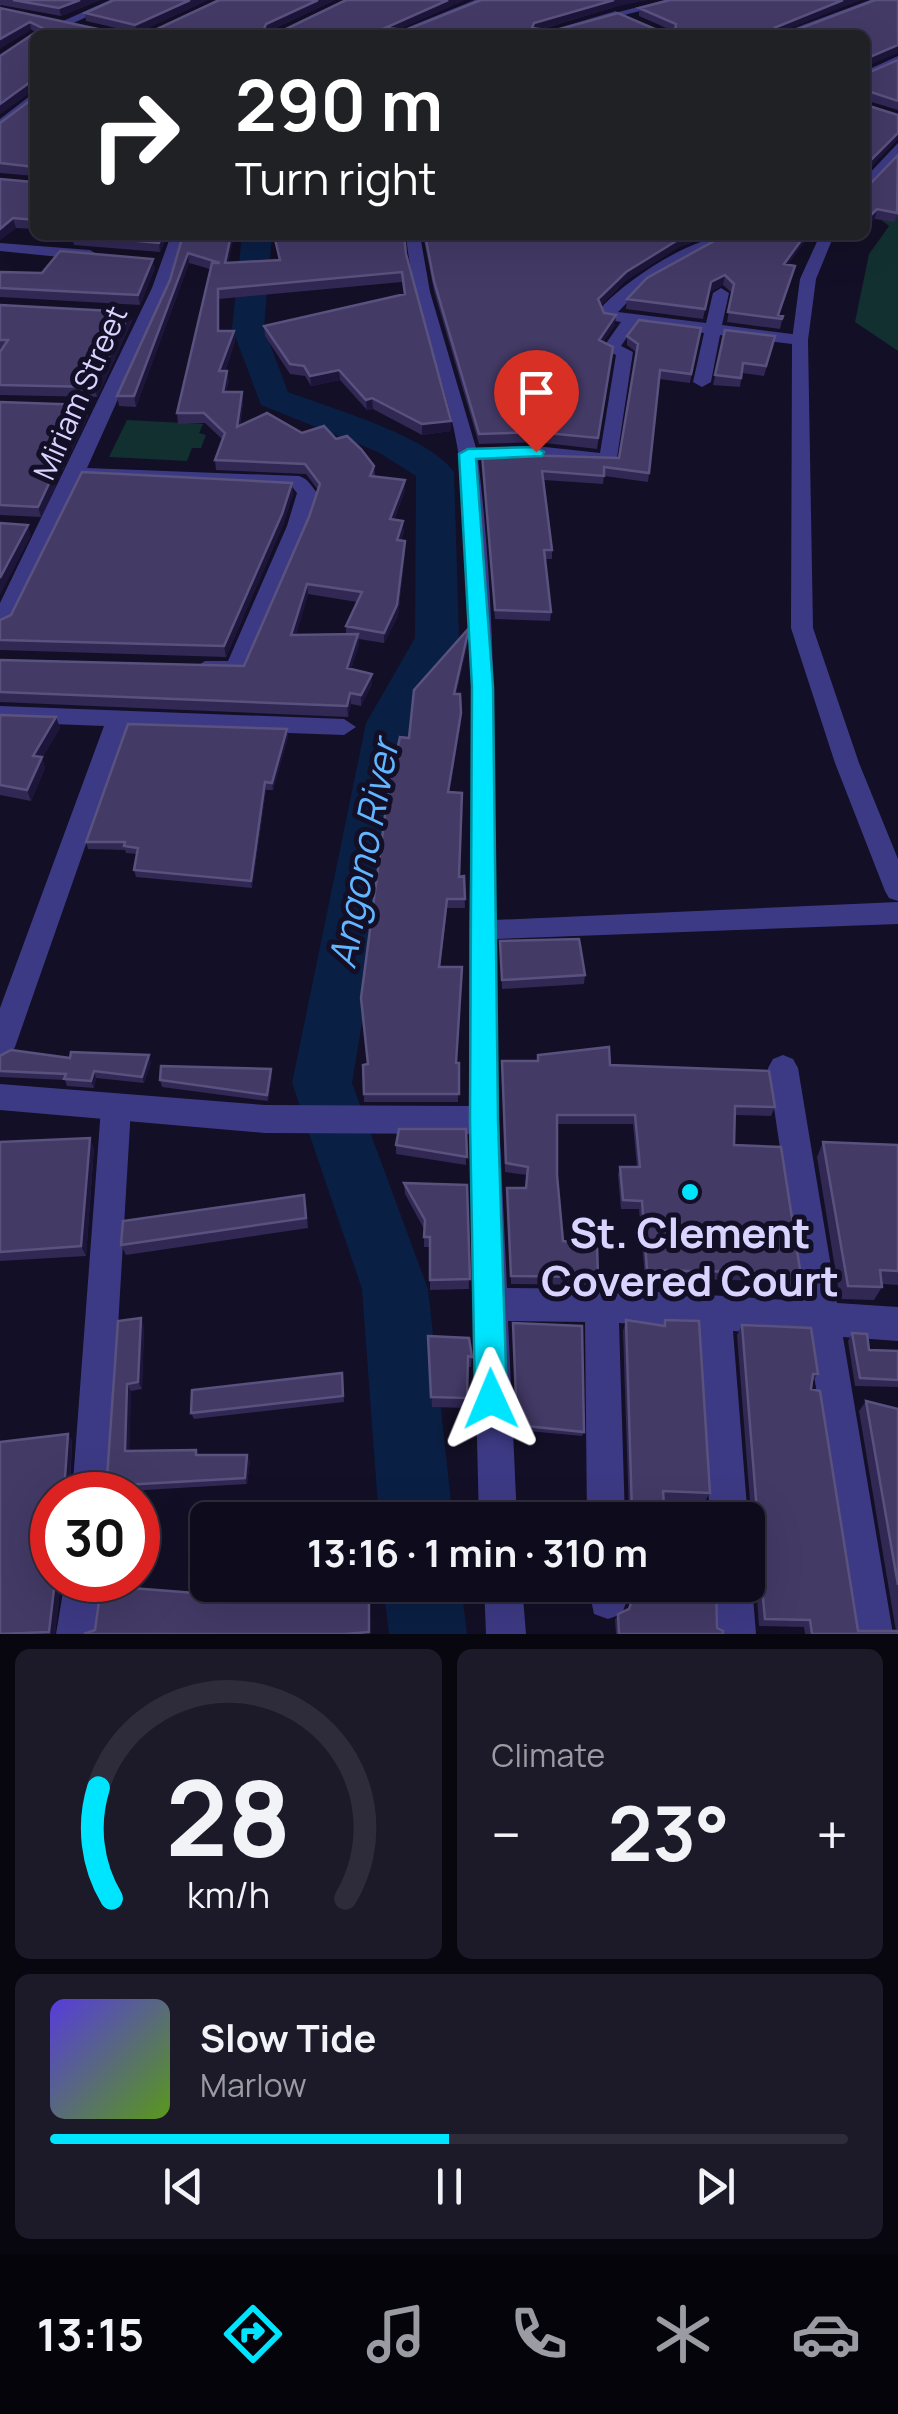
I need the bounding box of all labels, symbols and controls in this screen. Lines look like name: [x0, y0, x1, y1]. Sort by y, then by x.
text: 290 m: [235, 56, 443, 152]
icon: right: [70, 70, 200, 200]
text: Turn right: [235, 147, 436, 209]
street label: Miriam Street: [23, 299, 136, 486]
pin: [494, 350, 579, 453]
icon: arrive: [509, 365, 564, 420]
water label: Angono River: [314, 731, 410, 972]
marker: St. Clement Covered Court: [679, 1181, 701, 1203]
place label: St. Clement Covered Court: [541, 1203, 839, 1309]
position arrow: [439, 1347, 543, 1451]
speed limit sign: 30: [30, 1472, 160, 1602]
text: 13:16 · 1 min · 310 m: [307, 1526, 648, 1578]
text: Climate: [492, 1733, 605, 1777]
text: 28: [165, 1745, 291, 1887]
text: 23°: [608, 1781, 730, 1884]
text: −: [492, 1796, 521, 1872]
text: +: [816, 1796, 848, 1872]
text: km/h: [187, 1870, 270, 1919]
text: Slow Tide: [200, 2011, 377, 2063]
text: Marlow: [200, 2063, 307, 2107]
icon: previous: [156, 2159, 211, 2214]
icon: pause: [422, 2159, 477, 2214]
icon: next: [688, 2159, 743, 2214]
icon: directions: [218, 2299, 288, 2369]
icon: music: [361, 2299, 431, 2369]
icon: phone: [504, 2299, 574, 2369]
icon: climate: [648, 2299, 718, 2369]
icon: car: [791, 2299, 861, 2369]
text: 13:15: [37, 2303, 144, 2365]

